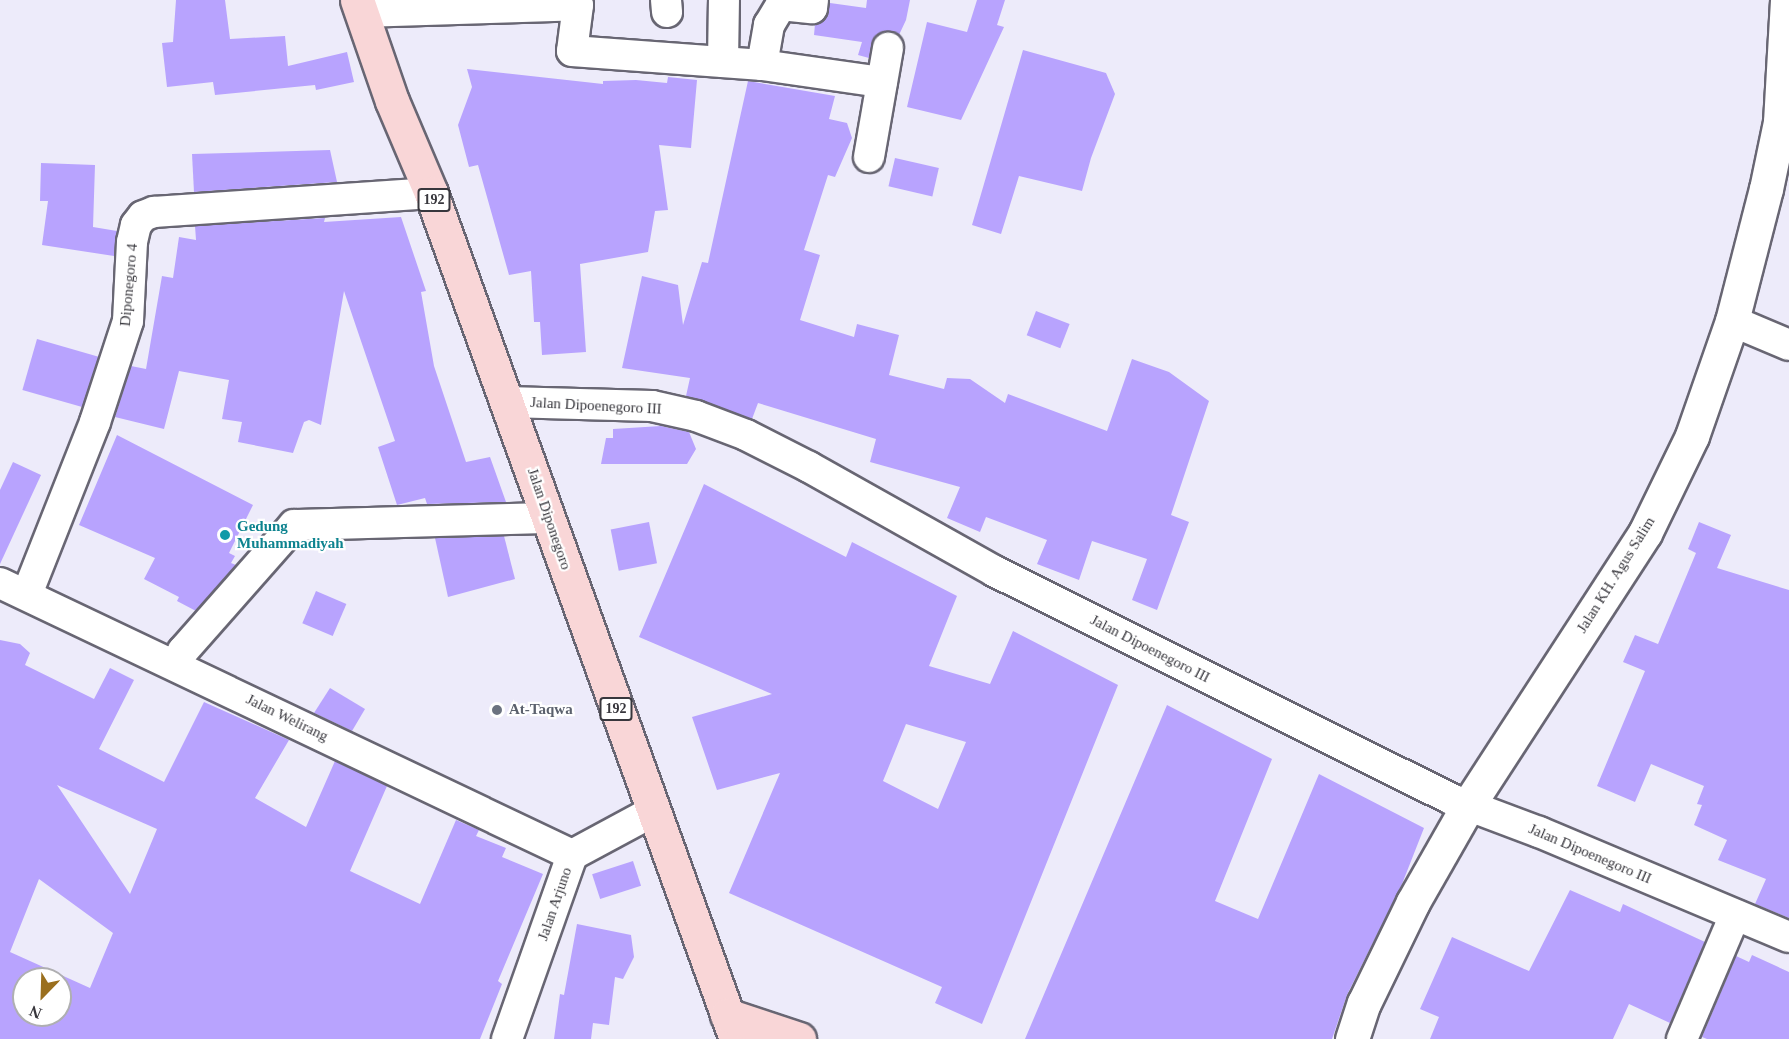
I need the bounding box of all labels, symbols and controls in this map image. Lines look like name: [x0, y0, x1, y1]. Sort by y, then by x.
road number: 192: [418, 189, 450, 211]
street label: Diponegoro 4: [116, 243, 142, 327]
street label: Jalan Dipoenegoro III: [530, 394, 662, 418]
street label: Jalan Diponegoro: [523, 466, 575, 572]
street label: Jalan KH. Agus Salim: [1573, 513, 1659, 637]
place label: Gedung Muhammadiyah: [237, 517, 344, 552]
marker: Gedung Muhammadiyah: [218, 528, 232, 542]
street label: Jalan Dipoenegoro III: [1087, 611, 1213, 687]
street label: Jalan Welirang: [243, 690, 331, 746]
road number: 192: [600, 698, 632, 720]
place label: At-Taqwa: [509, 701, 573, 719]
marker: At-Taqwa: [490, 703, 504, 717]
street label: Jalan Dipoenegoro III: [1526, 820, 1654, 888]
street label: Jalan Arjuno: [534, 865, 576, 943]
north arrow: [12, 967, 72, 1027]
text: N: [27, 1002, 44, 1022]

